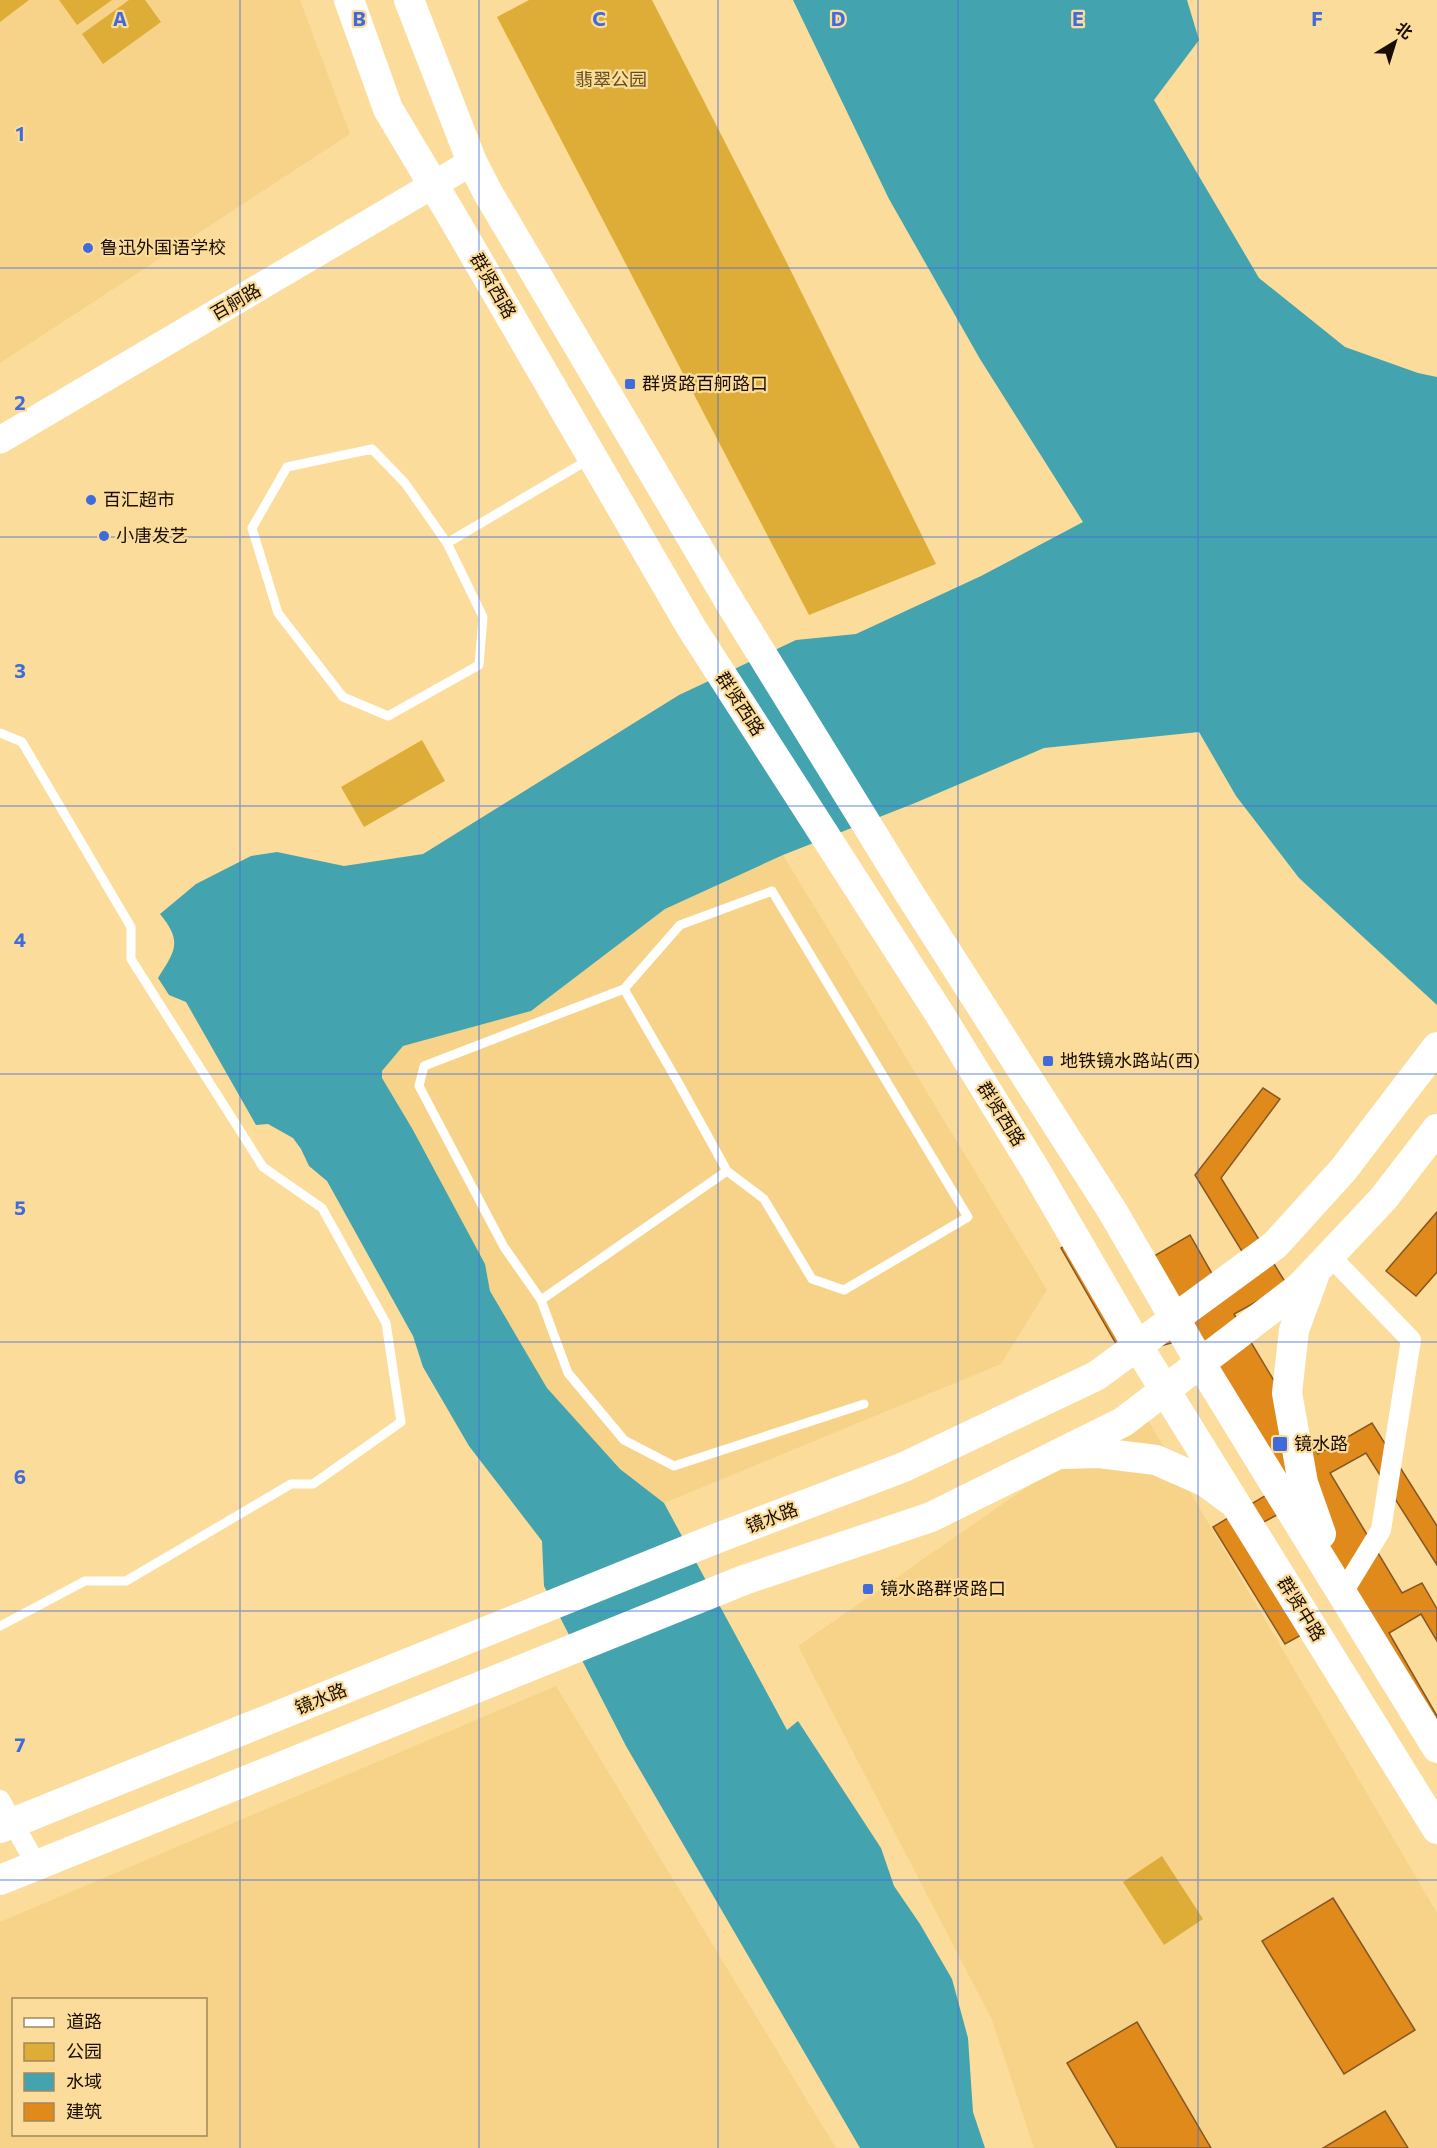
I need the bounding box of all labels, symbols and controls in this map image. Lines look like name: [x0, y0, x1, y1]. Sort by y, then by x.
text: A: [113, 6, 127, 30]
text: B: [352, 6, 366, 30]
text: C: [592, 6, 606, 30]
text: D: [831, 6, 845, 30]
text: E: [1072, 6, 1084, 30]
text: F: [1311, 6, 1323, 30]
north arrow: [1365, 12, 1425, 72]
text: 北: [1392, 17, 1417, 42]
park label: 翡翠公园: [575, 68, 647, 90]
text: 1: [15, 121, 25, 145]
place label: 鲁迅外国语学校: [100, 236, 226, 258]
marker: 鲁迅外国语学校: [81, 241, 95, 255]
street label: 群贤西路: [466, 249, 521, 322]
street label: 百舸路: [207, 278, 264, 324]
place label: 群贤路百舸路口: [642, 372, 768, 394]
marker: 群贤路百舸路口: [623, 377, 637, 391]
text: 2: [14, 390, 26, 414]
place label: 百汇超市: [103, 488, 175, 510]
marker: 百汇超市: [84, 493, 98, 507]
place label: 小唐发艺: [116, 524, 188, 546]
marker: 小唐发艺: [97, 529, 111, 543]
text: 3: [14, 658, 26, 682]
street label: 群贤西路: [712, 667, 770, 740]
text: 4: [14, 927, 26, 951]
place label: 地铁镜水路站(西): [1060, 1049, 1200, 1071]
marker: 地铁镜水路站(西): [1041, 1054, 1055, 1068]
street label: 群贤西路: [973, 1077, 1030, 1150]
text: 5: [14, 1195, 26, 1219]
place label: 镜水路: [1294, 1432, 1348, 1454]
marker: 镜水路: [1271, 1435, 1289, 1453]
text: 6: [14, 1464, 26, 1488]
street label: 镜水路: [742, 1497, 801, 1537]
street label: 群贤中路: [1273, 1572, 1330, 1645]
place label: 镜水路群贤路口: [880, 1577, 1006, 1599]
marker: 镜水路群贤路口: [861, 1582, 875, 1596]
street label: 镜水路: [291, 1678, 350, 1718]
text: 7: [15, 1732, 26, 1756]
legend: [12, 1998, 207, 2136]
text: 道路: [66, 2010, 102, 2032]
text: 公园: [66, 2040, 102, 2062]
text: 水域: [66, 2070, 102, 2092]
text: 建筑: [66, 2100, 102, 2122]

